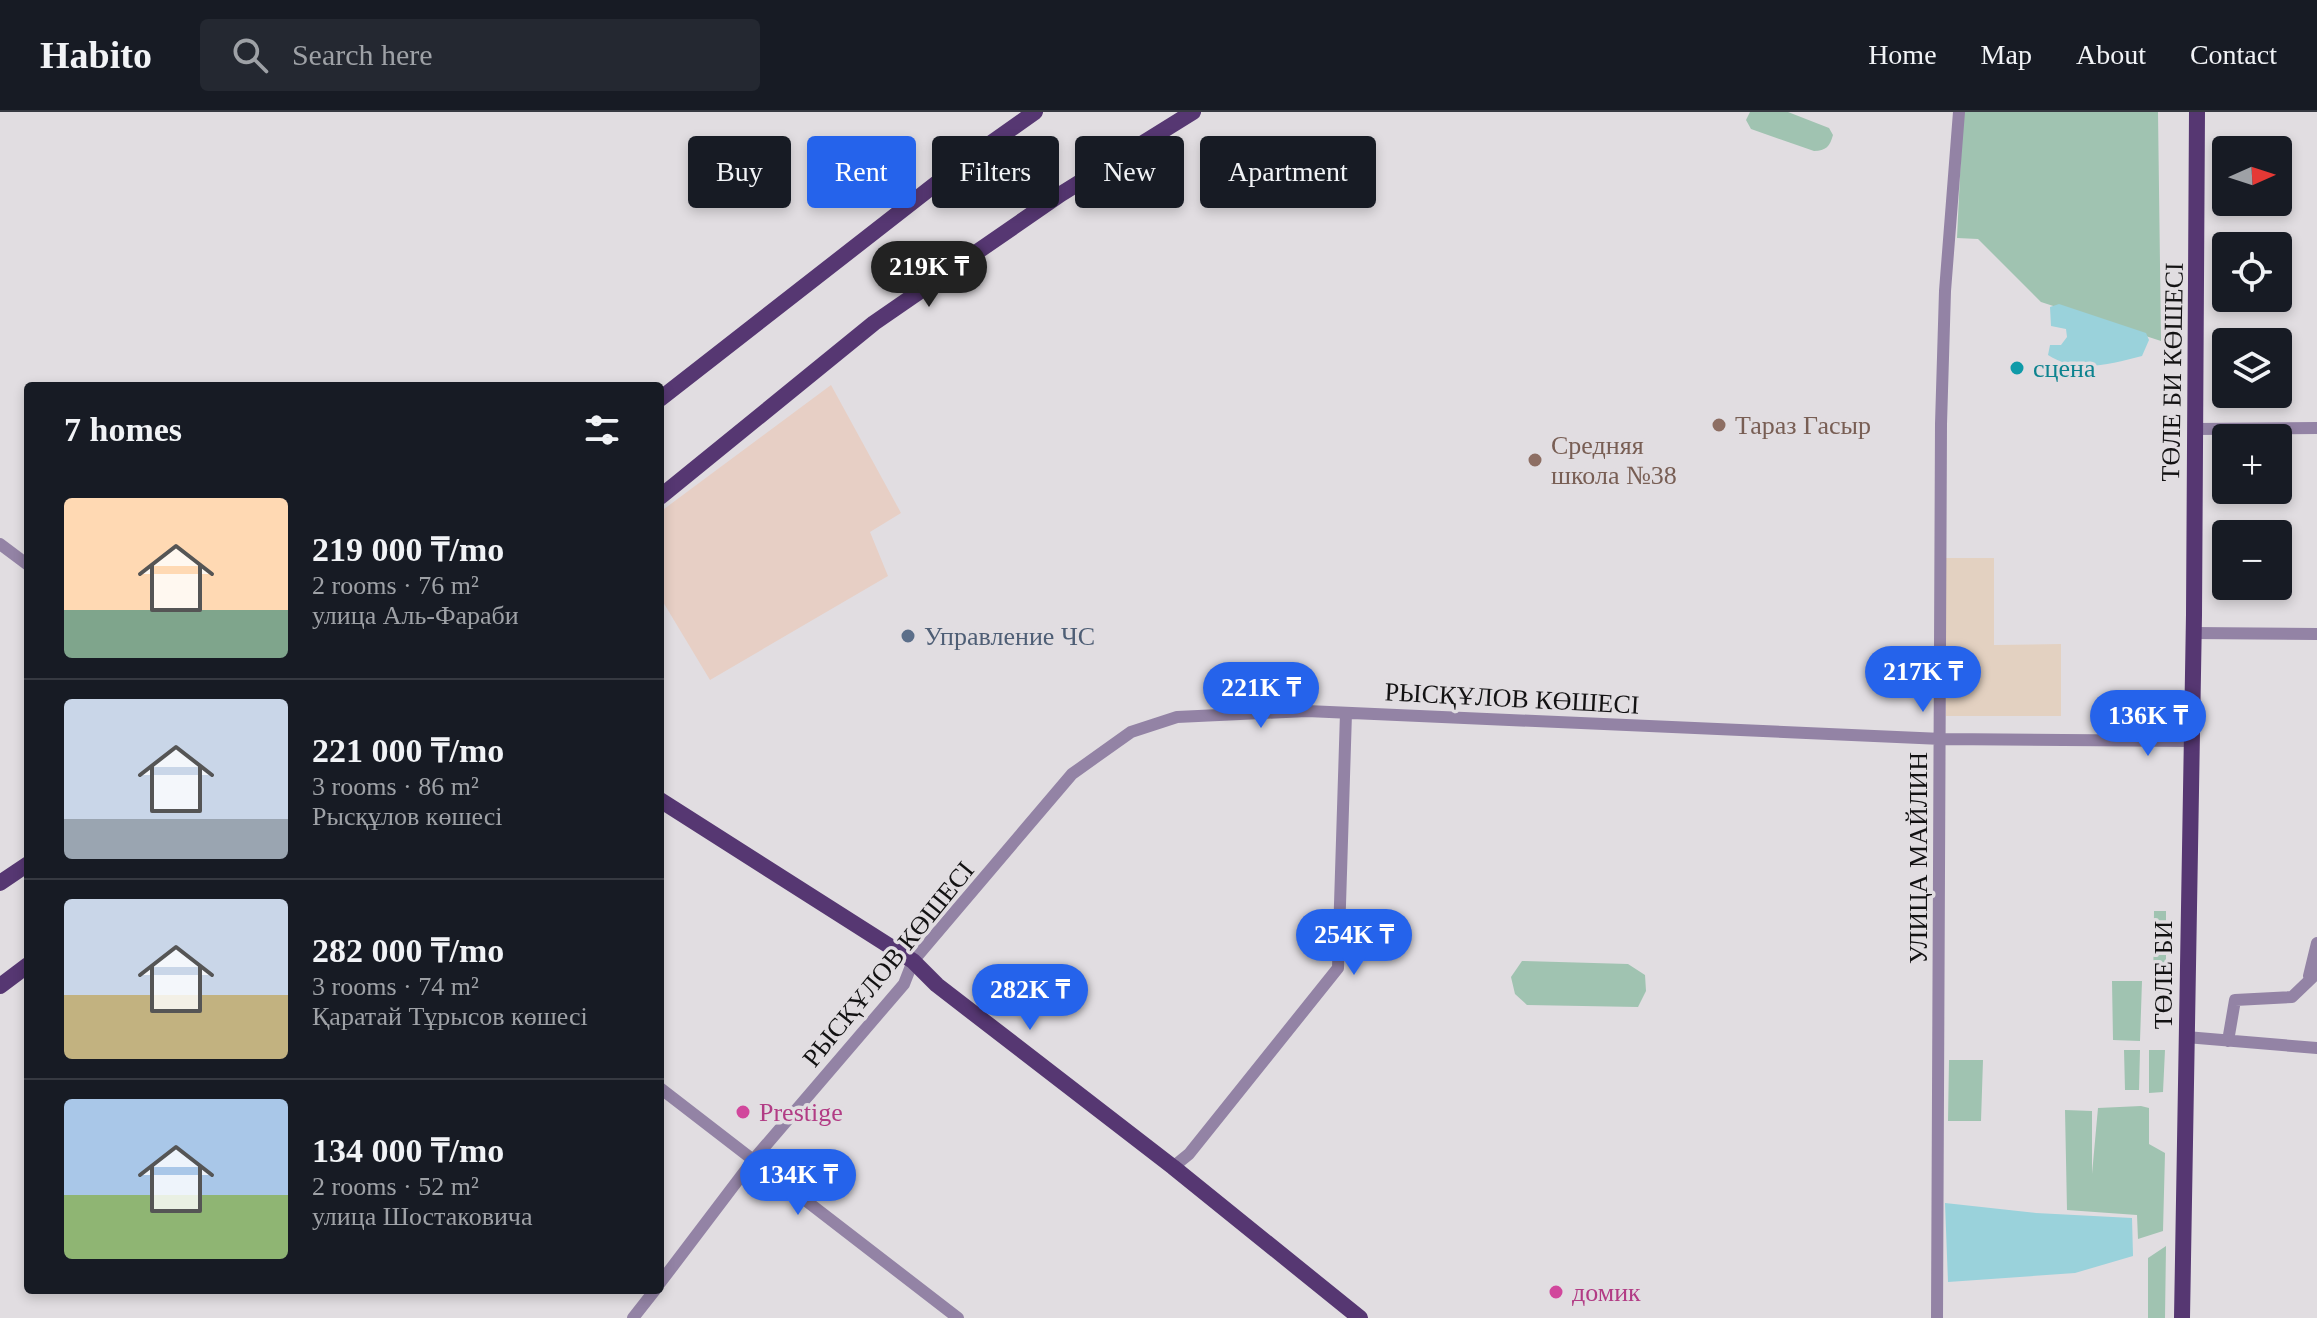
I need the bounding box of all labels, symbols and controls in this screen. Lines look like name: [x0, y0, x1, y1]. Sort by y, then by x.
search box: [200, 19, 760, 91]
icon: search: [228, 33, 272, 77]
text: Habito: [40, 34, 152, 76]
text: Search here: [292, 38, 433, 71]
text: Home: [1868, 39, 1937, 70]
text: Map: [1981, 39, 2032, 70]
text: About: [2076, 39, 2146, 70]
text: Contact: [2190, 39, 2277, 70]
chip: Buy: [688, 136, 791, 208]
chip: Rent: [807, 136, 916, 208]
chip: Filters: [932, 136, 1059, 208]
chip: New: [1075, 136, 1184, 208]
chip: Apartment: [1200, 136, 1376, 208]
north arrow: [2212, 136, 2292, 216]
map controls: [2212, 136, 2292, 600]
button: locate: [2212, 232, 2292, 312]
pin: 219K ₸: [864, 241, 994, 309]
text: 219K ₸: [889, 252, 969, 281]
street label: ТӨЛЕ БИ КӨШЕСІ: [2156, 262, 2189, 482]
button: layers: [2212, 328, 2292, 408]
place label: сцена: [2033, 354, 2096, 383]
marker: сцена: [2008, 359, 2026, 377]
icon: filters: [580, 408, 624, 452]
text: 7 homes: [64, 411, 182, 448]
place label: Тараз Гасыр: [1735, 411, 1871, 440]
marker: Тараз Гасыр: [1710, 416, 1728, 434]
button: +: [2212, 424, 2292, 504]
place label: Средняя школа №38: [1551, 431, 1677, 490]
marker: Средняя школа №38: [1526, 451, 1544, 469]
button: −: [2212, 520, 2292, 600]
icon: home: [128, 530, 224, 626]
text: 219 000 ₸/mo: [312, 531, 504, 568]
text: 2 rooms · 76 m²: [312, 571, 479, 600]
text: улица Аль-Фараби: [312, 601, 519, 630]
place label: Управление ЧС: [924, 622, 1095, 651]
marker: Управление ЧС: [899, 627, 917, 645]
pin: 217K ₸: [1858, 646, 1988, 714]
text: 217K ₸: [1883, 657, 1963, 686]
pin: 221K ₸: [1196, 662, 1326, 730]
text: 221K ₸: [1221, 673, 1301, 702]
street label: РЫСҚҰЛОВ КӨШЕСІ: [1384, 677, 1640, 720]
pin: 136K ₸: [2083, 690, 2213, 758]
text: 136K ₸: [2108, 701, 2188, 730]
icon: home: [128, 731, 224, 827]
text: 221 000 ₸/mo: [312, 732, 504, 769]
street label: УЛИЦА МАЙЛИН: [1904, 752, 1933, 964]
text: 3 rooms · 86 m²: [312, 772, 479, 801]
text: Рысқұлов көшесі: [312, 802, 502, 831]
street label: РЫСҚҰЛОВ КӨШЕСІ: [797, 856, 980, 1073]
pin: 254K ₸: [1289, 909, 1419, 977]
text: 254K ₸: [1314, 920, 1394, 949]
street label: ТӨЛЕ БИ: [2149, 921, 2178, 1029]
icon: home: [128, 931, 224, 1027]
text: 282 000 ₸/mo: [312, 932, 504, 969]
pin: 282K ₸: [965, 964, 1095, 1032]
text: 3 rooms · 74 m²: [312, 972, 479, 1001]
text: 282K ₸: [990, 975, 1070, 1004]
text: Қаратай Тұрысов көшесі: [312, 1002, 588, 1031]
place label: Prestige: [759, 1098, 843, 1127]
marker: Prestige: [734, 1103, 752, 1121]
icon: home: [128, 1131, 224, 1227]
text: 134 000 ₸/mo: [312, 1132, 504, 1169]
pin: 134K ₸: [733, 1149, 863, 1217]
text: 134K ₸: [758, 1160, 838, 1189]
text: 2 rooms · 52 m²: [312, 1172, 479, 1201]
text: улица Шостаковича: [312, 1202, 532, 1231]
place label: домик: [1572, 1278, 1641, 1307]
marker: домик: [1547, 1283, 1565, 1301]

